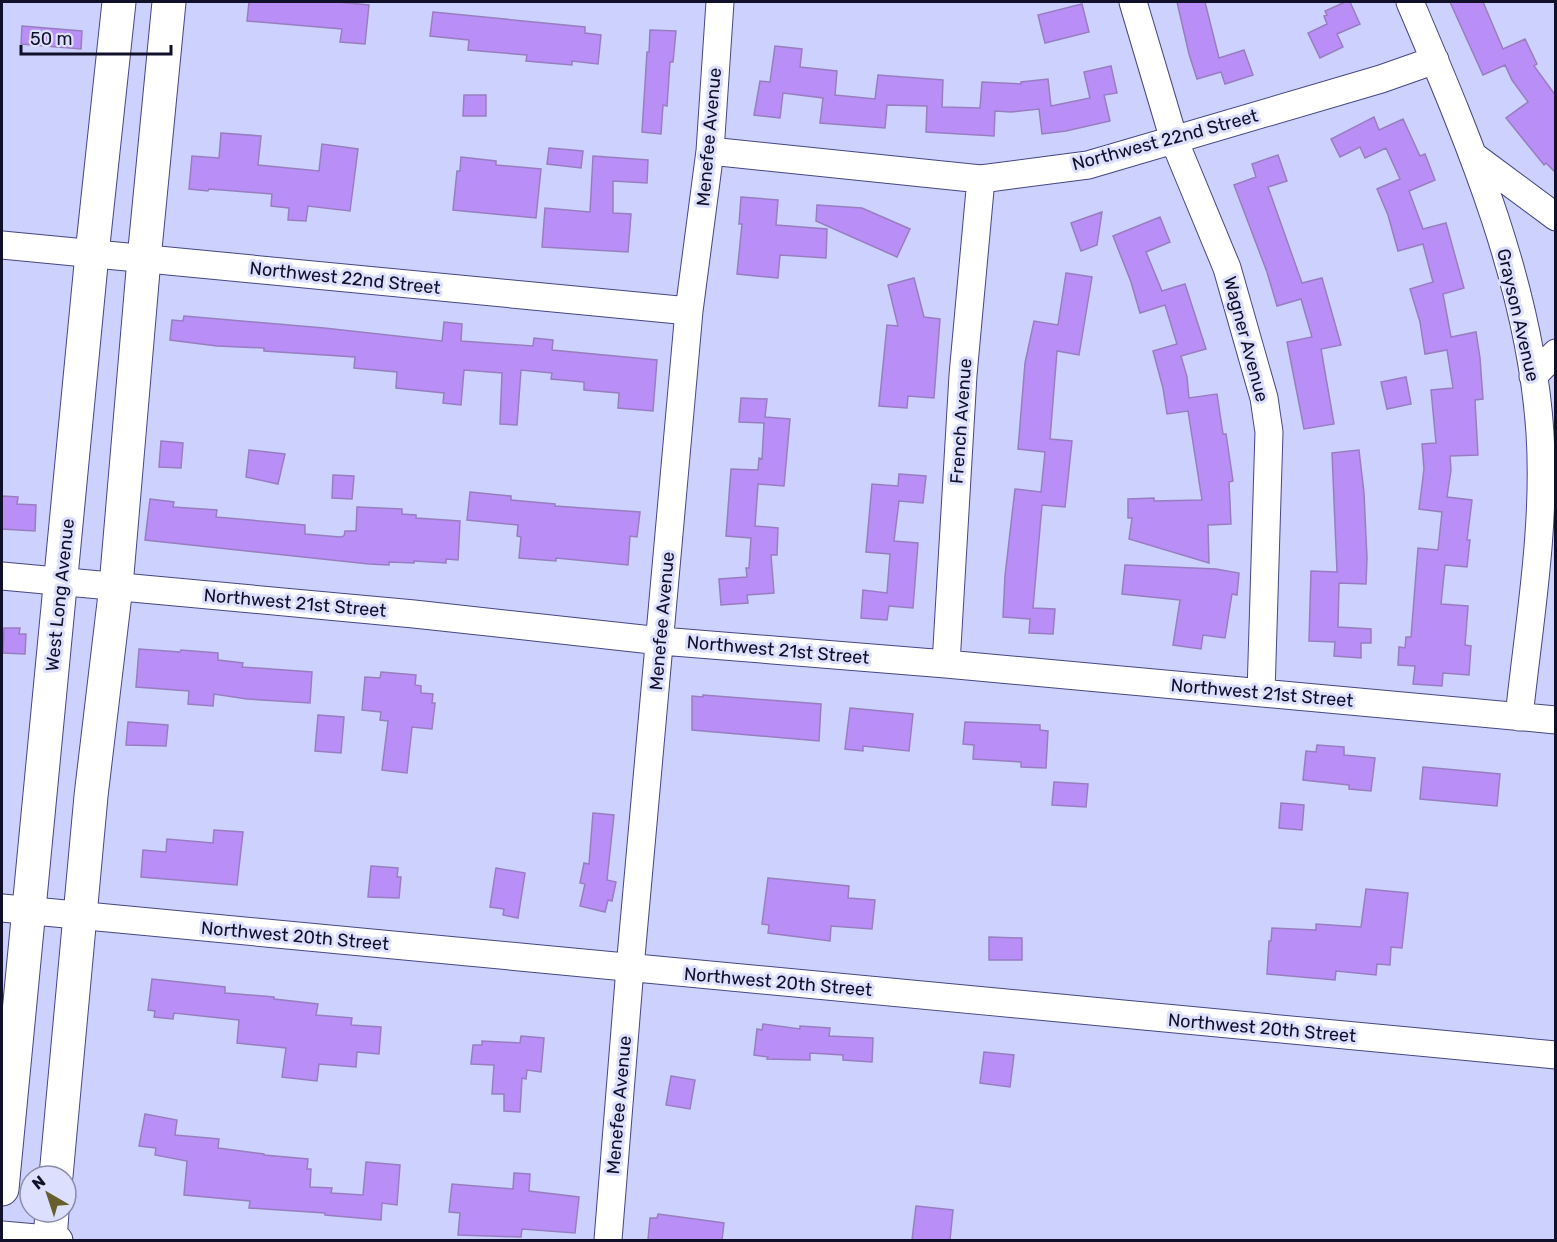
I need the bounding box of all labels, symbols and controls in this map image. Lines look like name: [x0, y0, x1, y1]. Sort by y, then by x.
scale bar: [21, 18, 171, 56]
text: 50 m: [30, 28, 73, 50]
street label: Menefee Avenue: [692, 67, 726, 207]
street label: Northwest 22nd Street: [1070, 105, 1260, 175]
street label: Grayson Avenue: [1492, 246, 1544, 384]
street label: Northwest 22nd Street: [249, 257, 441, 299]
street label: Wagner Avenue: [1219, 274, 1273, 404]
street label: French Avenue: [946, 357, 976, 485]
street label: West Long Avenue: [41, 517, 79, 673]
street label: Menefee Avenue: [645, 551, 679, 691]
street label: Northwest 21st Street: [203, 584, 387, 622]
street label: Northwest 21st Street: [686, 631, 870, 669]
street label: Northwest 21st Street: [1170, 674, 1354, 712]
street label: Northwest 20th Street: [200, 917, 390, 955]
street label: Northwest 20th Street: [683, 963, 873, 1001]
street label: Northwest 20th Street: [1167, 1009, 1357, 1047]
street label: Menefee Avenue: [602, 1035, 636, 1175]
north arrow: [18, 1164, 78, 1224]
text: N: [28, 1172, 49, 1194]

